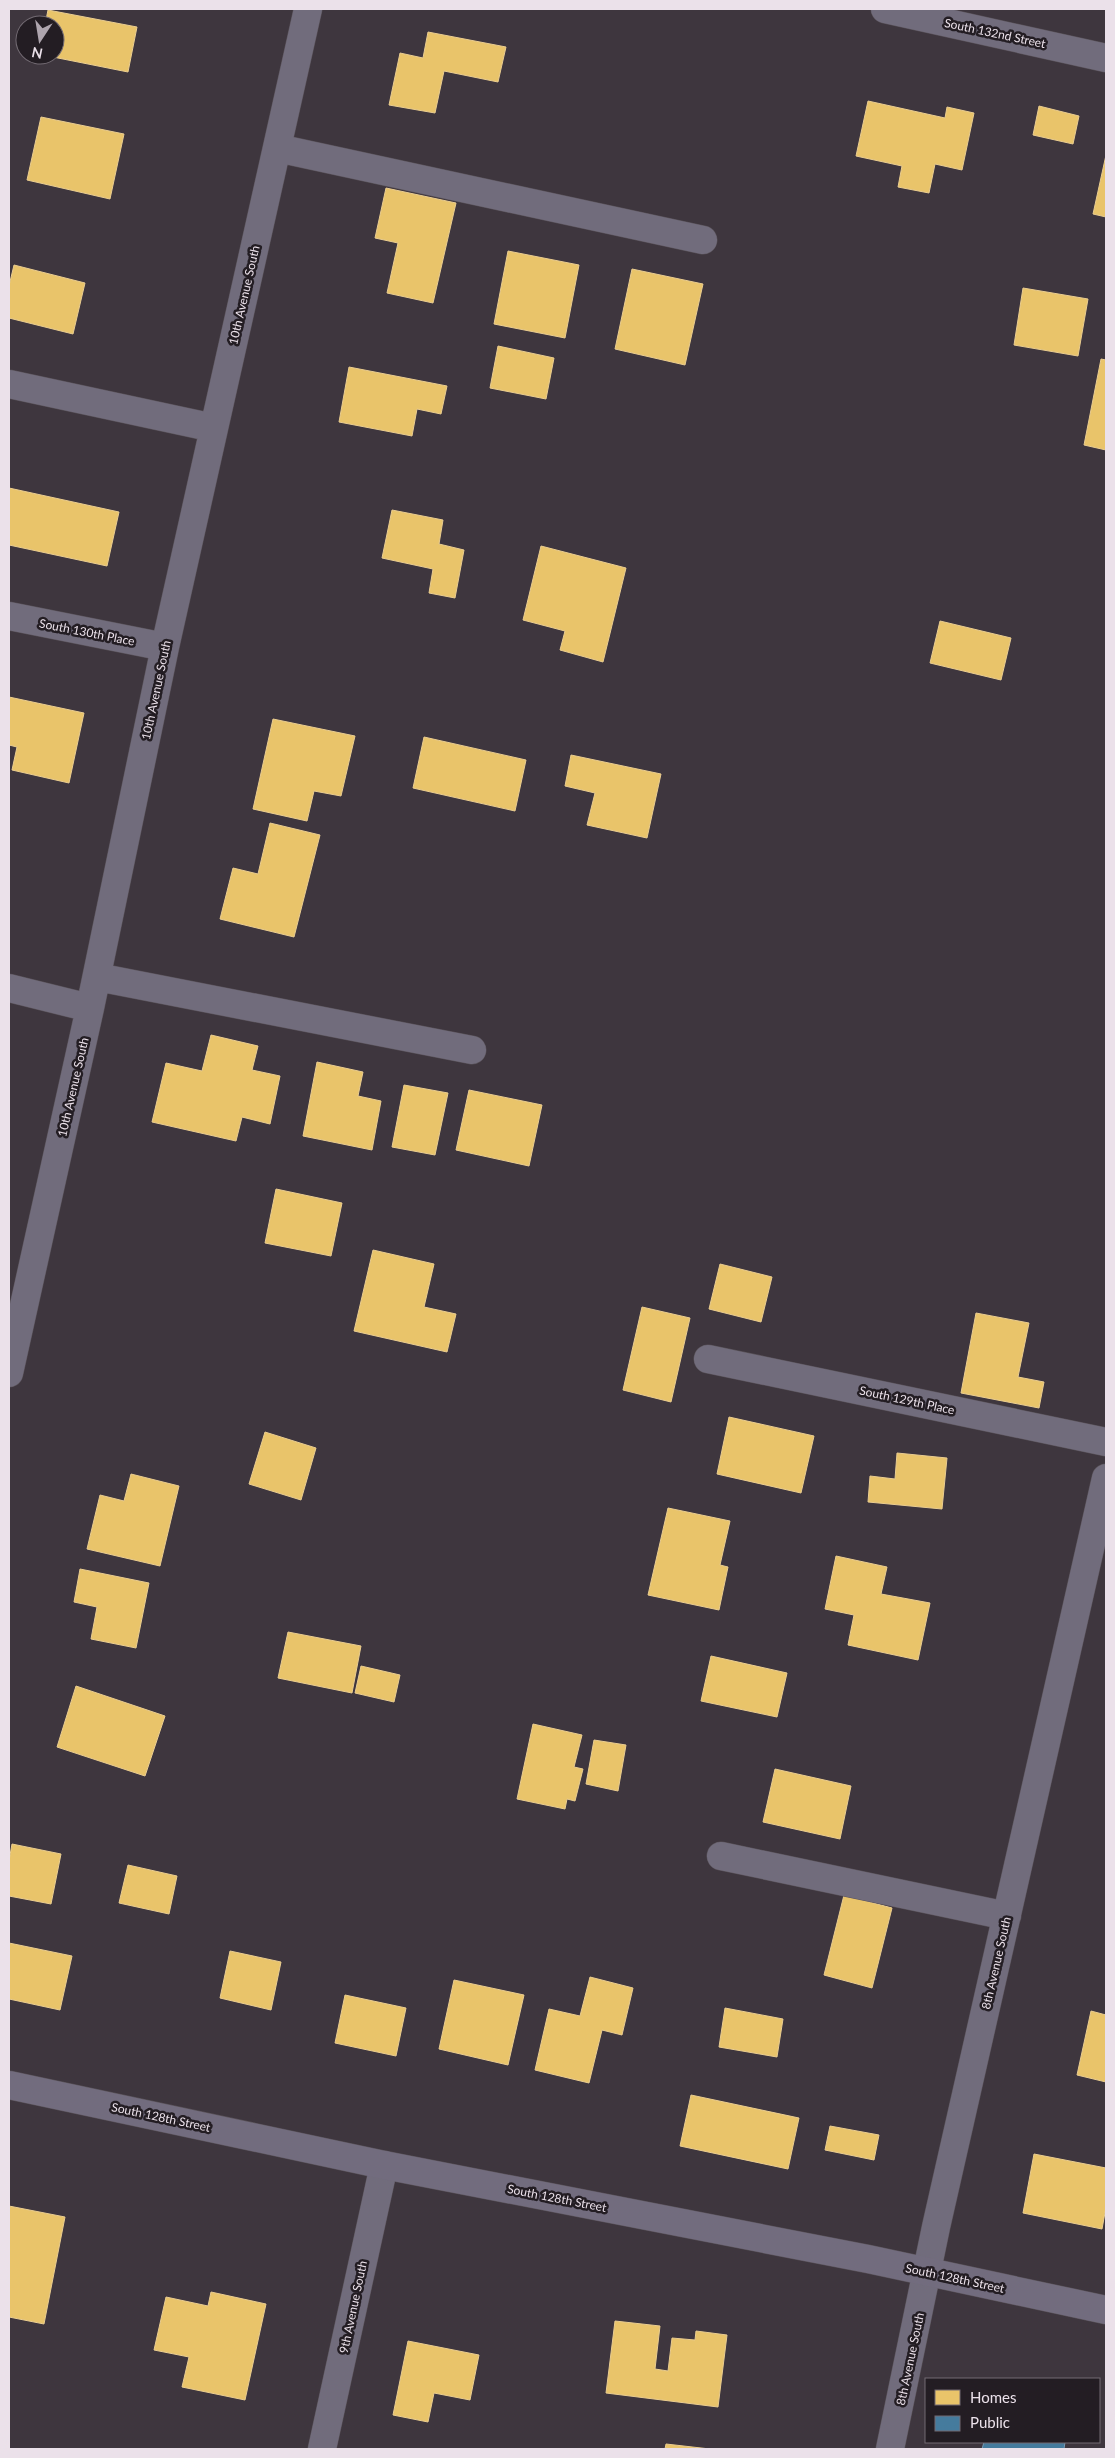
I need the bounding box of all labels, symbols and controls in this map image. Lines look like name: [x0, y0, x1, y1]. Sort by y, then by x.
north arrow: [15, 15, 65, 65]
street label: South 132nd Street: [943, 15, 1048, 51]
text: N: [30, 44, 44, 63]
street label: 10th Avenue South: [225, 244, 263, 346]
street label: South 130th Place: [38, 615, 136, 649]
street label: 10th Avenue South: [138, 639, 174, 741]
street label: 10th Avenue South: [54, 1036, 92, 1138]
street label: South 129th Place: [858, 1383, 956, 1417]
street label: 8th Avenue South: [978, 1915, 1014, 2011]
street label: South 128th Street: [110, 2099, 212, 2135]
street label: South 128th Street: [506, 2181, 608, 2215]
street label: 9th Avenue South: [336, 2259, 370, 2355]
street label: South 128th Street: [904, 2260, 1006, 2296]
street label: 8th Avenue South: [893, 2311, 927, 2407]
legend: [925, 2378, 1100, 2443]
text: Homes: [970, 2388, 1016, 2406]
text: Public: [970, 2413, 1010, 2431]

